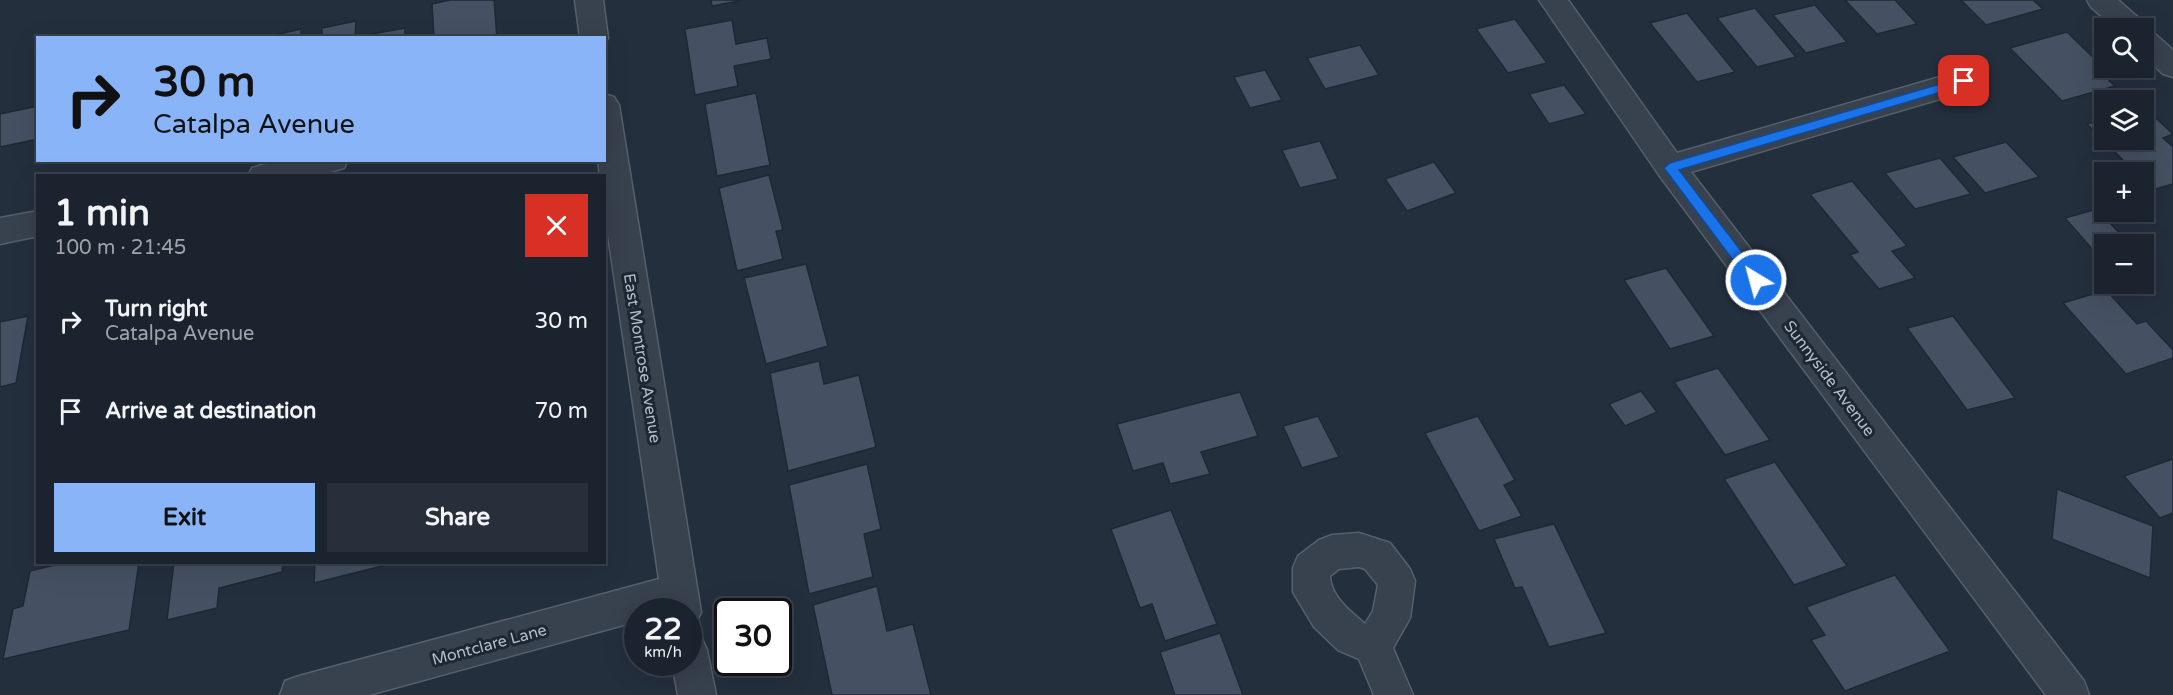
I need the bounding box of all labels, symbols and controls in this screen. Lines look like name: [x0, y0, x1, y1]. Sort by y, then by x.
map controls: [2094, 18, 2154, 294]
button: search: [2094, 18, 2154, 78]
pin: [1938, 55, 1989, 106]
text: 30 m: [153, 57, 255, 108]
icon: right: [54, 60, 132, 138]
icon: arrive: [1947, 64, 1980, 97]
button: layers: [2094, 90, 2154, 150]
text: Catalpa Avenue: [153, 108, 355, 141]
button: +: [2094, 162, 2154, 222]
text: 1 min: [54, 192, 150, 235]
button: close: [525, 194, 588, 257]
button: −: [2094, 234, 2154, 294]
text: 100 m · 21:45: [54, 236, 186, 260]
position arrow: [1724, 248, 1788, 312]
street label: East Montrose Avenue: [619, 272, 665, 444]
text: Turn right: [105, 296, 207, 322]
icon: right: [54, 305, 87, 338]
text: 30 m: [534, 308, 588, 334]
street label: Sunnyside Avenue: [1779, 317, 1879, 440]
text: Catalpa Avenue: [105, 322, 254, 346]
icon: arrive: [54, 395, 87, 428]
text: Arrive at destination: [105, 398, 316, 424]
text: 70 m: [534, 398, 588, 424]
button: Exit: [54, 483, 315, 552]
button: Share: [327, 483, 588, 552]
speed limit sign: 30: [714, 598, 792, 676]
text: 22: [644, 611, 682, 648]
street label: Montclare Lane: [430, 620, 549, 670]
text: km/h: [644, 643, 682, 661]

